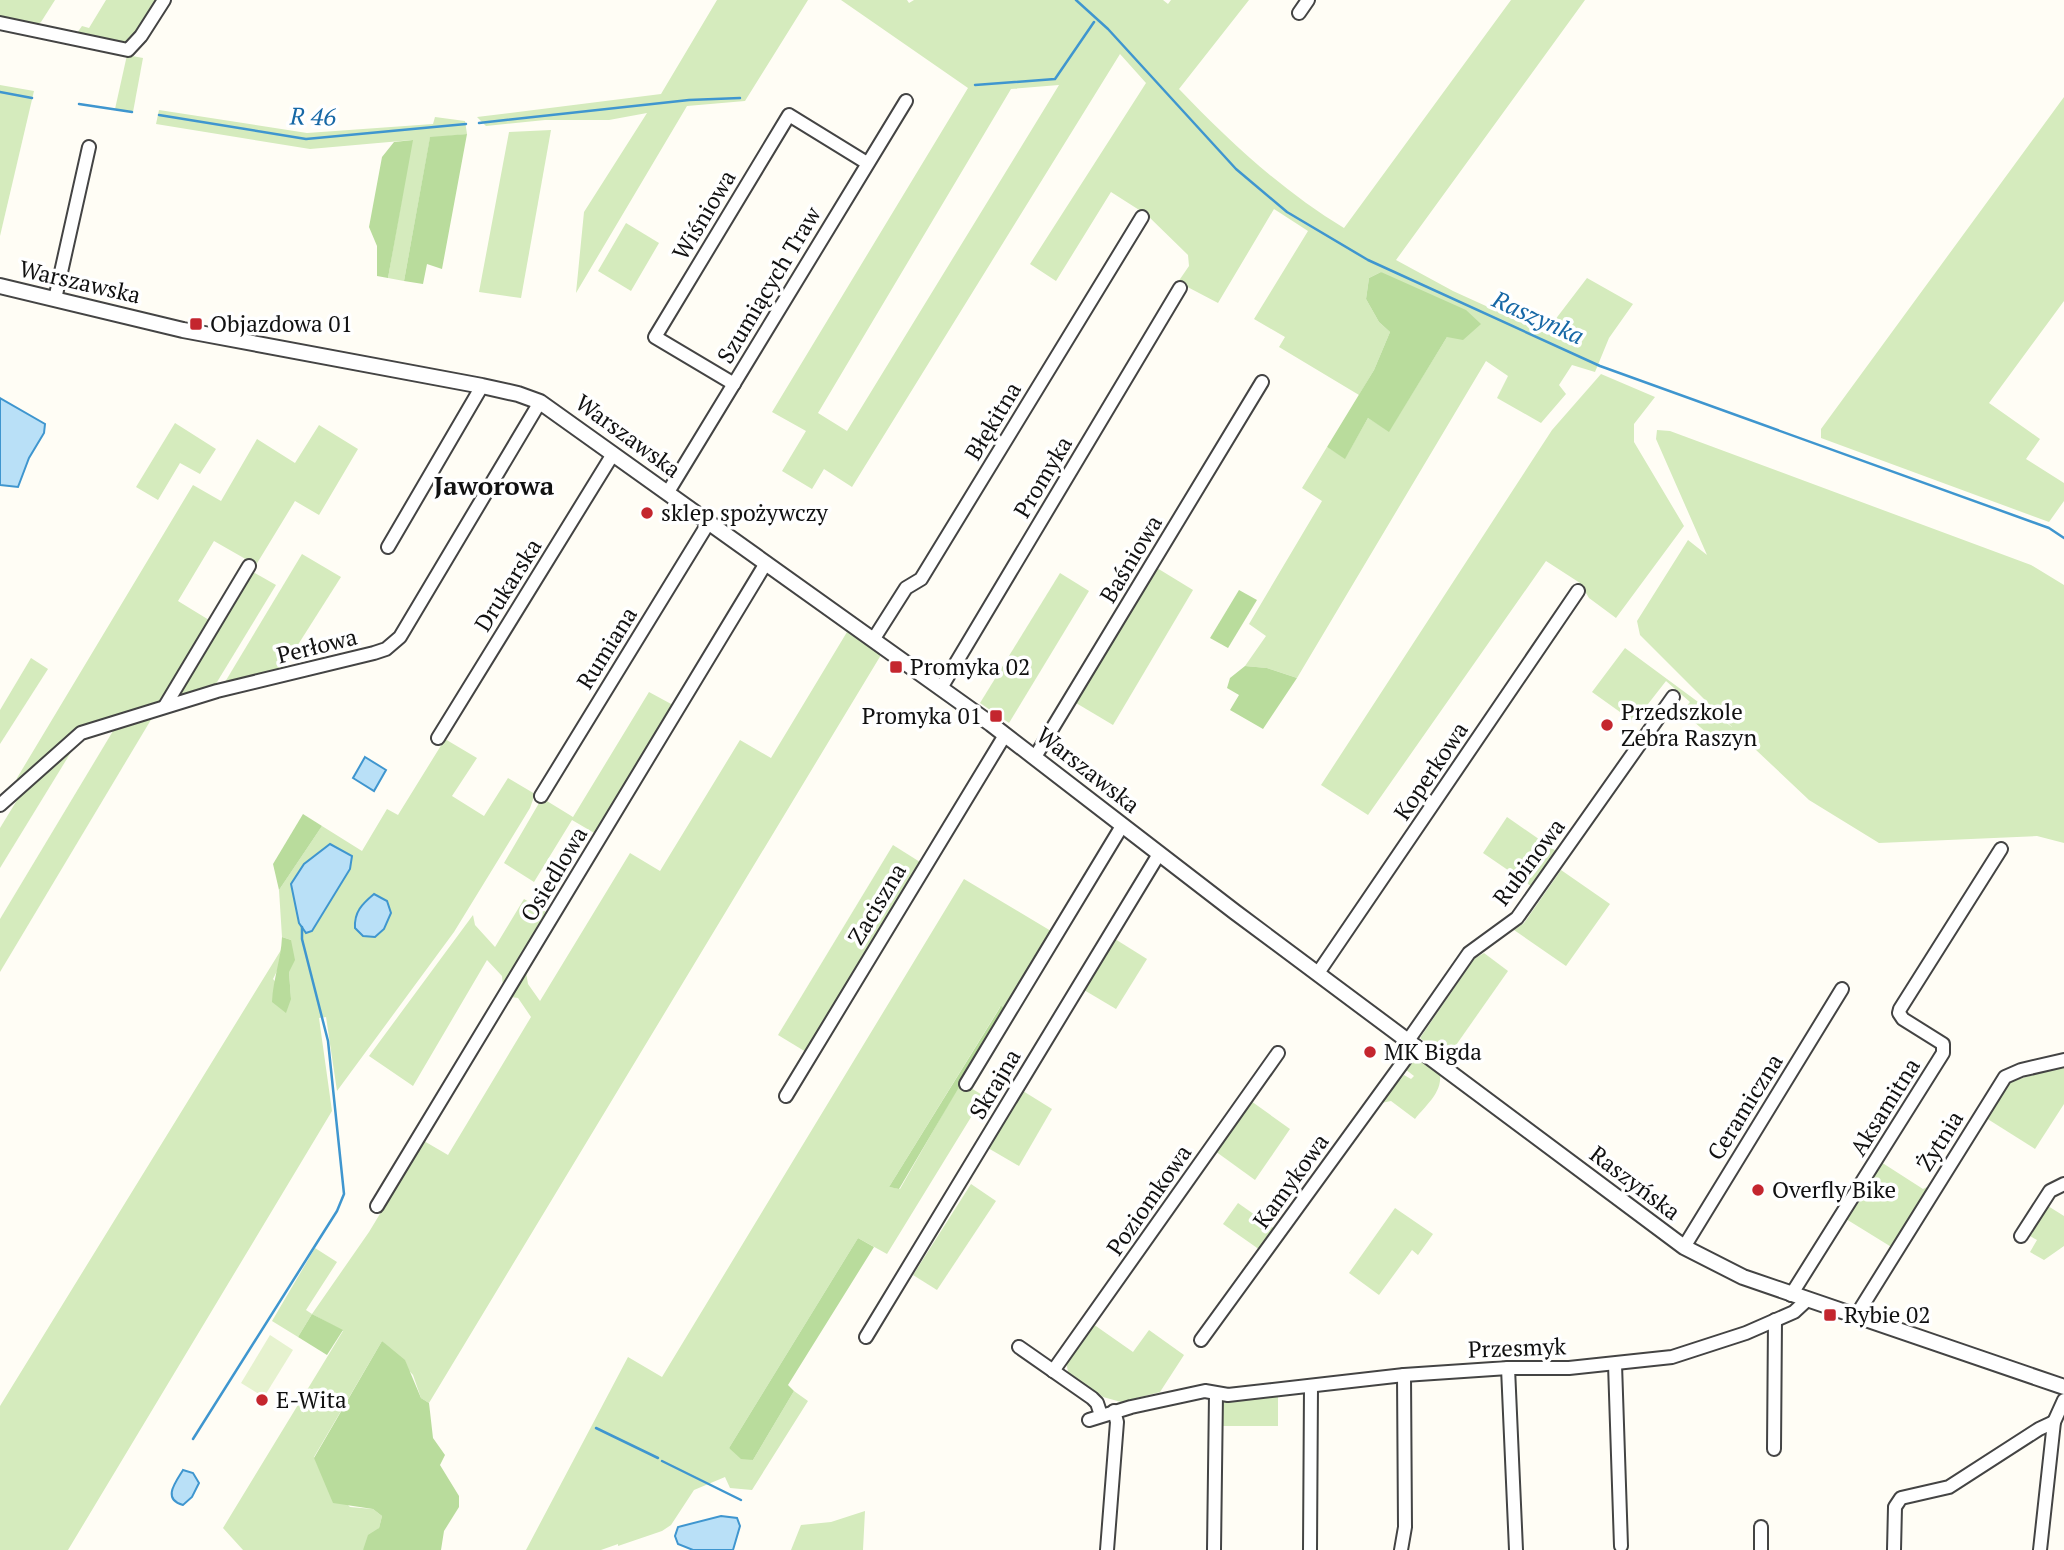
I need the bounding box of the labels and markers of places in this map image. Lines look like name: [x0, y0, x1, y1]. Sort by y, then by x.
place label: Objazdowa 01: [210, 308, 353, 339]
marker: Objazdowa 01: [188, 316, 204, 332]
place label: sklep spożywczy: [661, 497, 828, 528]
marker: sklep spożywczy: [639, 505, 655, 521]
place label: Promyka 02: [910, 651, 1030, 682]
marker: Promyka 02: [888, 659, 904, 675]
place label: Przedszkole Zebra Raszyn: [1621, 696, 1757, 753]
place label: Promyka 01: [862, 700, 982, 731]
marker: Promyka 01: [988, 708, 1004, 724]
marker: Przedszkole Zebra Raszyn: [1599, 717, 1615, 733]
place label: MK Bigda: [1384, 1036, 1482, 1067]
marker: MK Bigda: [1362, 1044, 1378, 1060]
place label: Overfly Bike: [1772, 1174, 1896, 1205]
marker: Overfly Bike: [1750, 1182, 1766, 1198]
place label: Rybie 02: [1844, 1299, 1931, 1330]
marker: Rybie 02: [1822, 1307, 1838, 1323]
place label: E-Wita: [276, 1384, 347, 1415]
marker: E-Wita: [254, 1392, 270, 1408]

